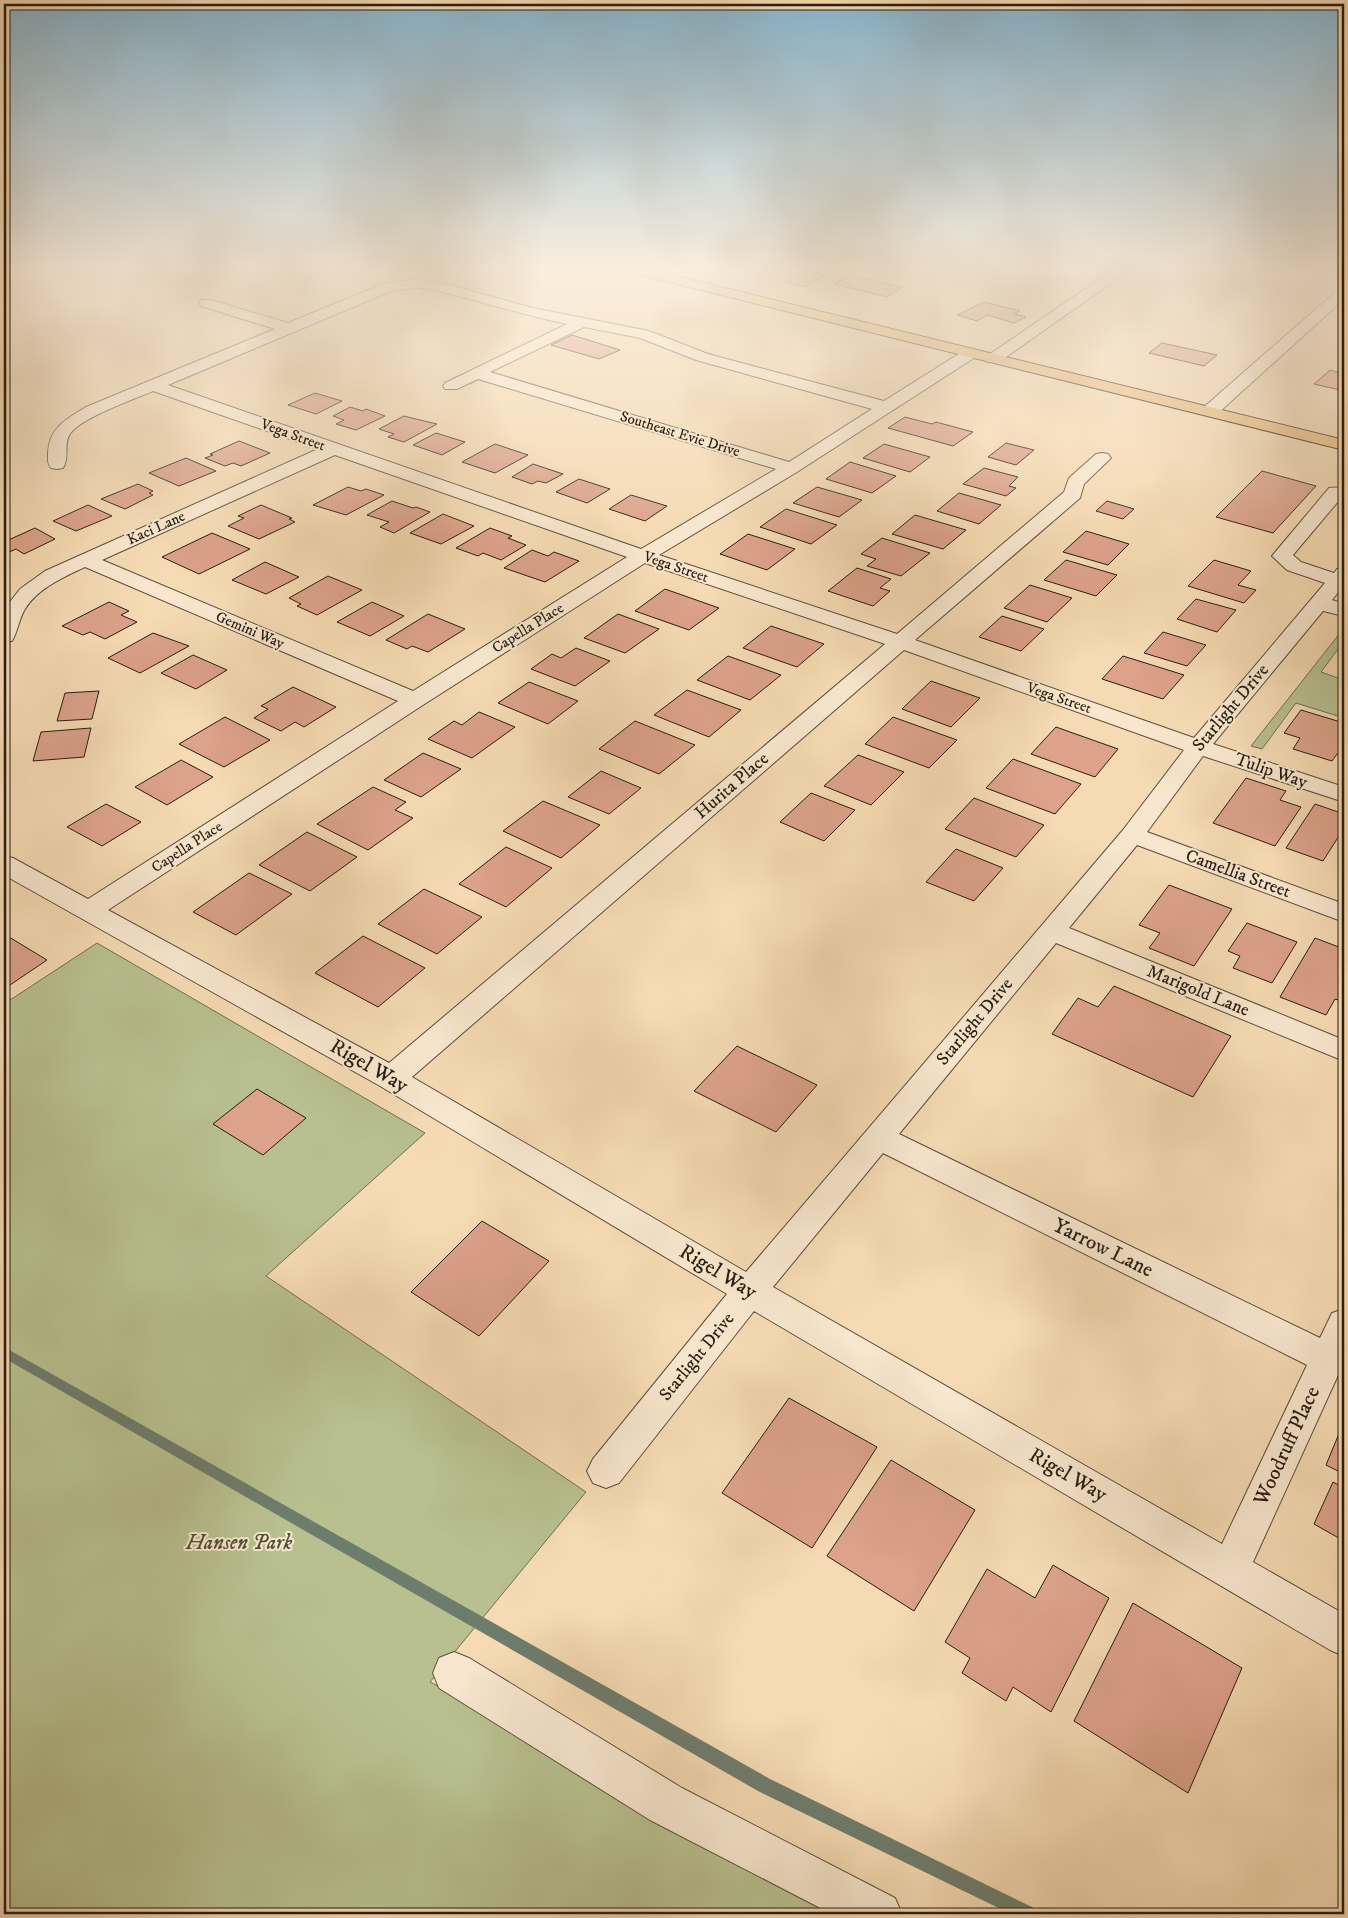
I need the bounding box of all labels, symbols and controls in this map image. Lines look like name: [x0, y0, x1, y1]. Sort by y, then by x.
street label: Southeast Evie Drive: [618, 407, 742, 461]
street label: Vega Street: [257, 414, 328, 455]
street label: Kaci Lane: [124, 507, 188, 549]
street label: Vega Street: [640, 547, 711, 587]
street label: Capella Place: [489, 599, 567, 657]
street label: Gemini Way: [213, 607, 288, 653]
street label: Starlight Drive: [1188, 660, 1274, 756]
street label: Vega Street: [1023, 678, 1094, 718]
street label: Hurita Place: [691, 748, 773, 824]
street label: Tulip Way: [1232, 748, 1311, 794]
street label: Capella Place: [148, 817, 226, 877]
street label: Camellia Street: [1183, 845, 1294, 903]
street label: Marigold Lane: [1144, 960, 1252, 1022]
street label: Starlight Drive: [932, 974, 1018, 1070]
street label: Rigel Way: [325, 1033, 414, 1099]
street label: Yarrow Lane: [1049, 1213, 1158, 1284]
street label: Rigel Way: [674, 1239, 762, 1306]
street label: Starlight Drive: [655, 1308, 739, 1406]
street label: Woodruff Place: [1248, 1382, 1326, 1511]
street label: Rigel Way: [1024, 1442, 1113, 1508]
park label: Hansen Park: [185, 1530, 293, 1556]

